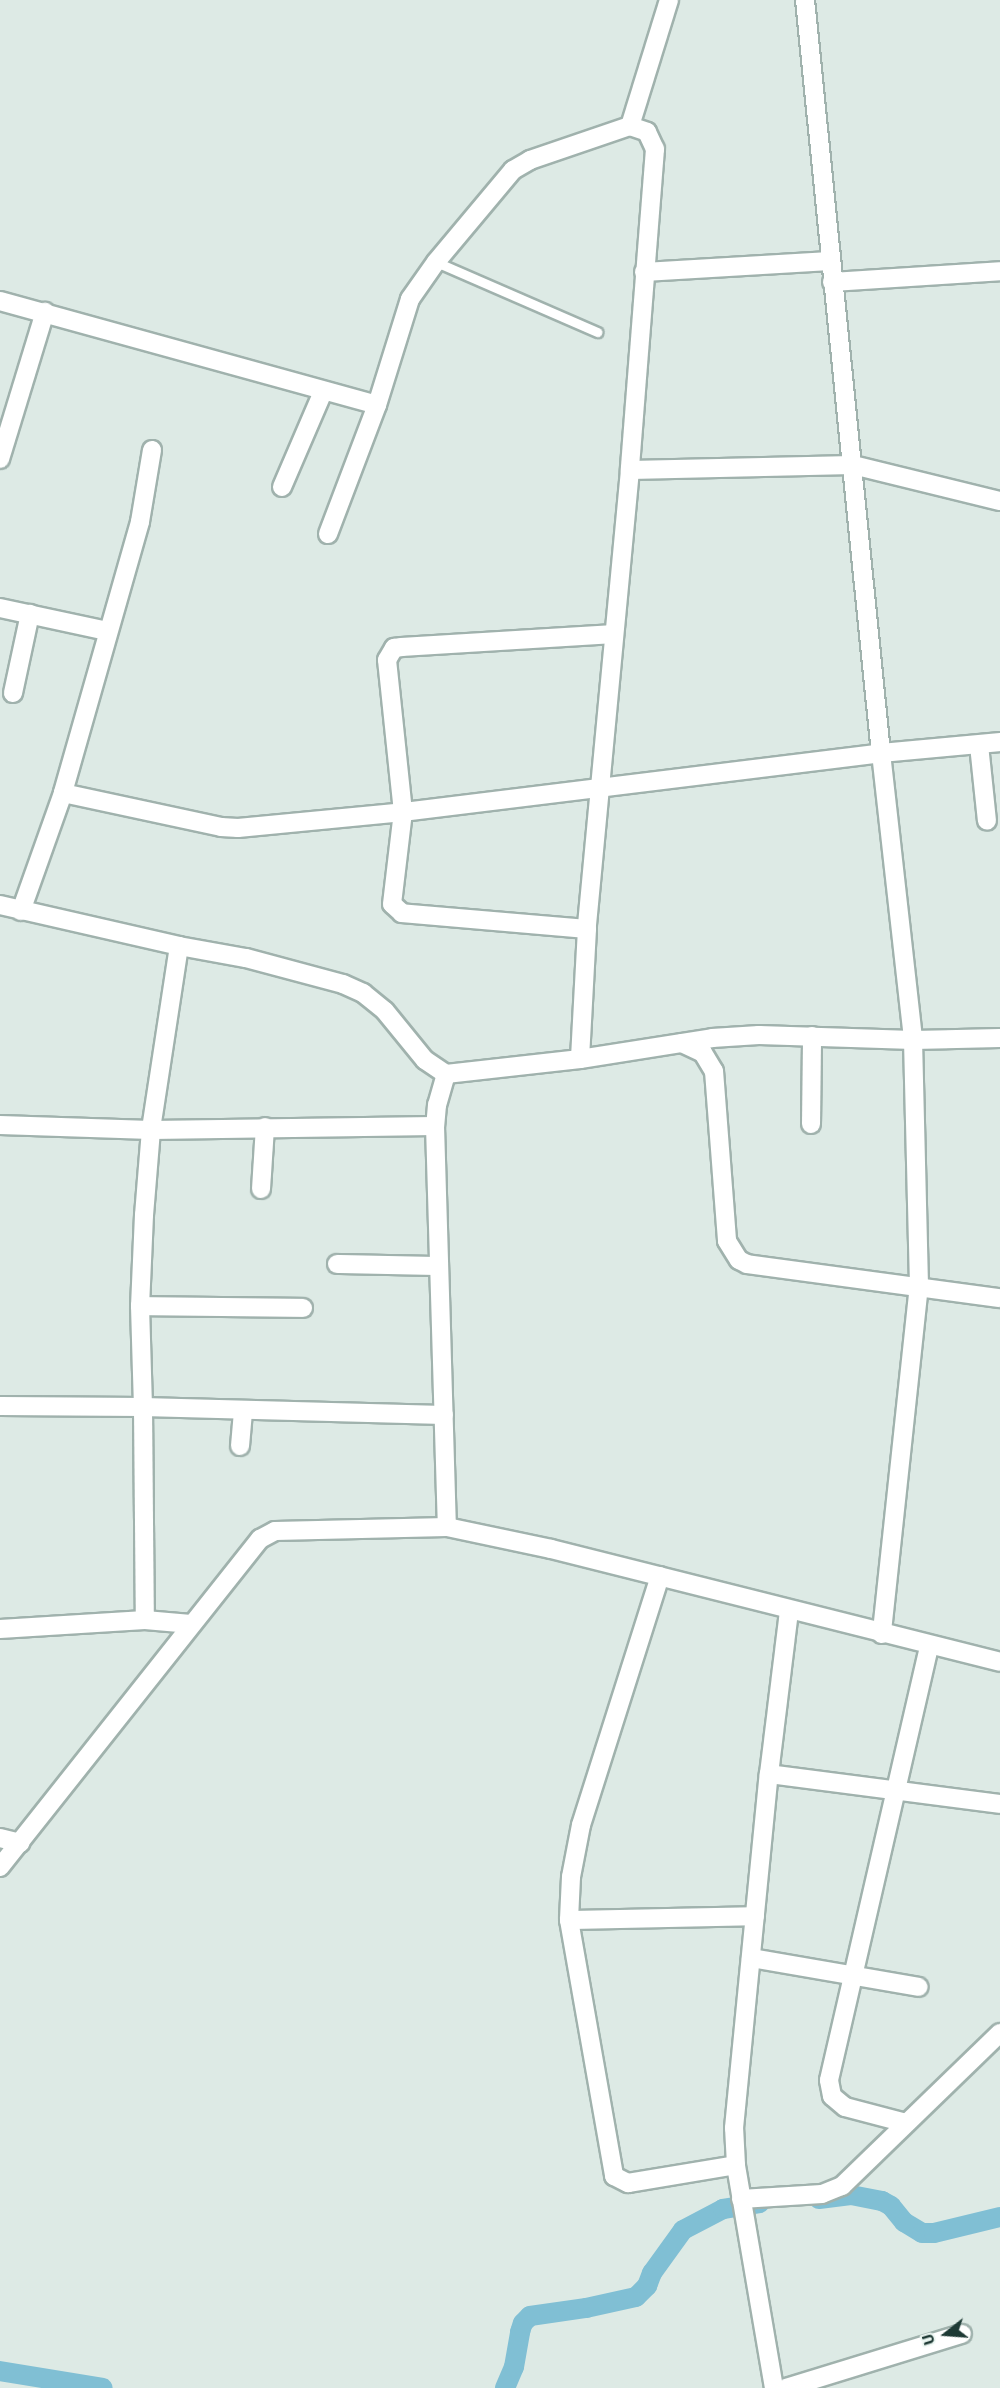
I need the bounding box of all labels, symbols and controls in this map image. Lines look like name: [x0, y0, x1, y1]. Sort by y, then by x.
north arrow: [916, 2304, 976, 2364]
text: U: [918, 2331, 940, 2347]

